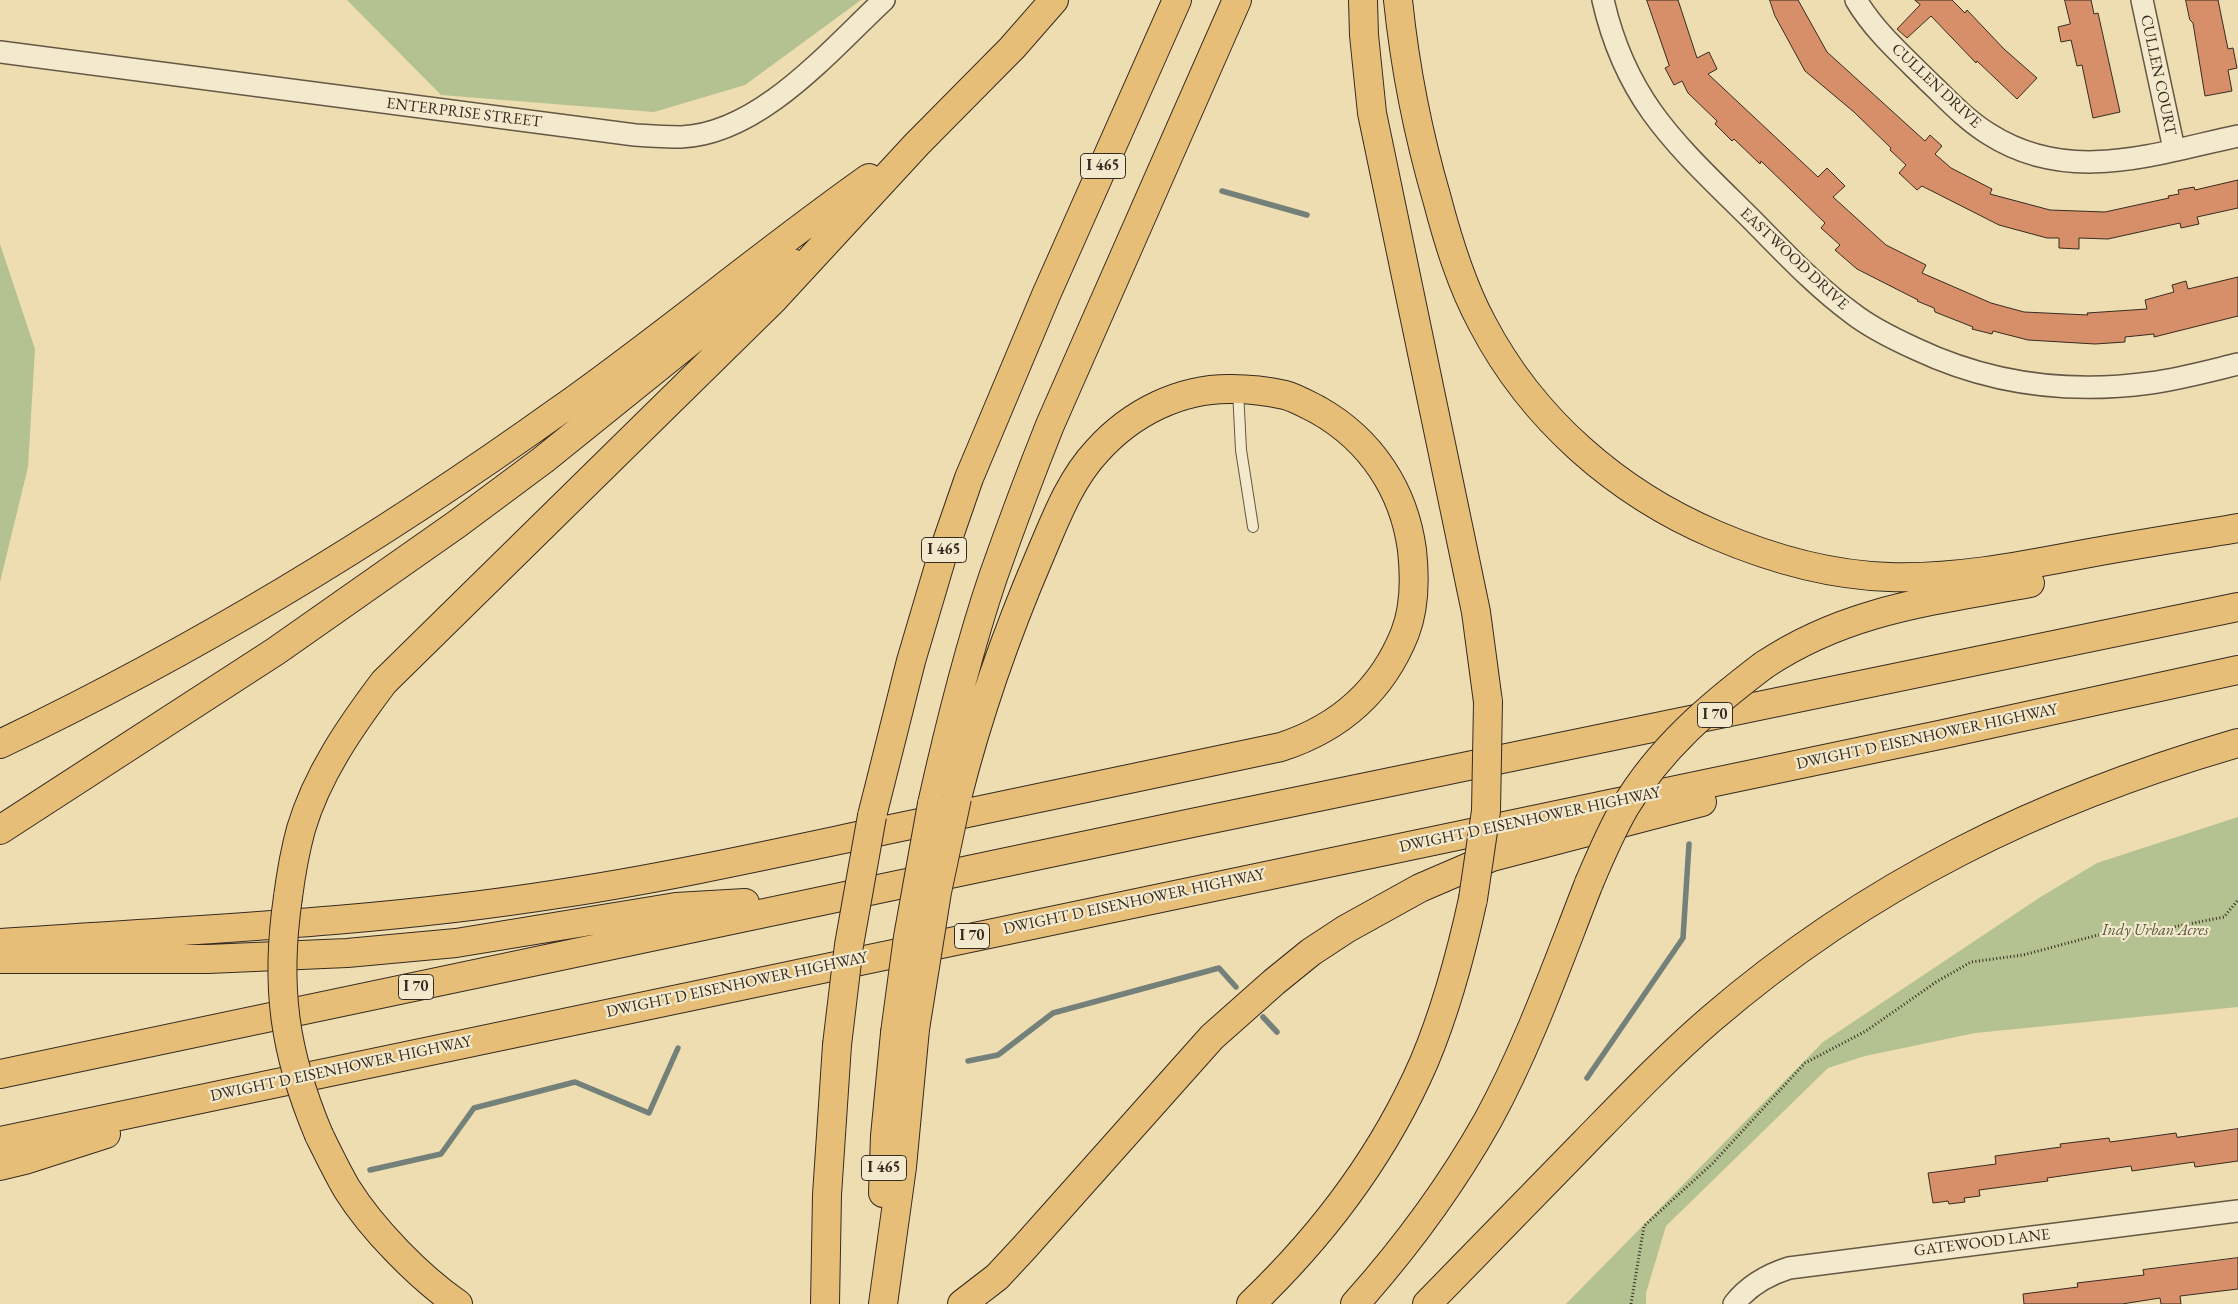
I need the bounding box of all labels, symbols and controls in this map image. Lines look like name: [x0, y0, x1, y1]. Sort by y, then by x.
street label: CULLEN COURT: [2136, 13, 2180, 137]
street label: CULLEN DRIVE: [1887, 40, 1985, 132]
street label: ENTERPRISE STREET: [385, 94, 543, 132]
road number: I 465: [1080, 154, 1126, 178]
street label: EASTWOOD DRIVE: [1736, 204, 1852, 314]
road number: I 465: [922, 538, 966, 562]
street label: DWIGHT D EISENHOWER HIGHWAY: [1795, 700, 2059, 774]
road number: I 70: [1698, 702, 1732, 728]
street label: DWIGHT D EISENHOWER HIGHWAY: [1398, 783, 1662, 857]
street label: DWIGHT D EISENHOWER HIGHWAY: [1002, 865, 1266, 939]
park label: Indy Urban Acres: [2102, 921, 2208, 941]
road number: I 70: [954, 924, 990, 948]
street label: DWIGHT D EISENHOWER HIGHWAY: [605, 948, 869, 1022]
road number: I 70: [398, 974, 434, 1000]
street label: DWIGHT D EISENHOWER HIGHWAY: [209, 1032, 473, 1106]
road number: I 465: [862, 1156, 906, 1180]
street label: GATEWOOD LANE: [1913, 1225, 2051, 1261]

